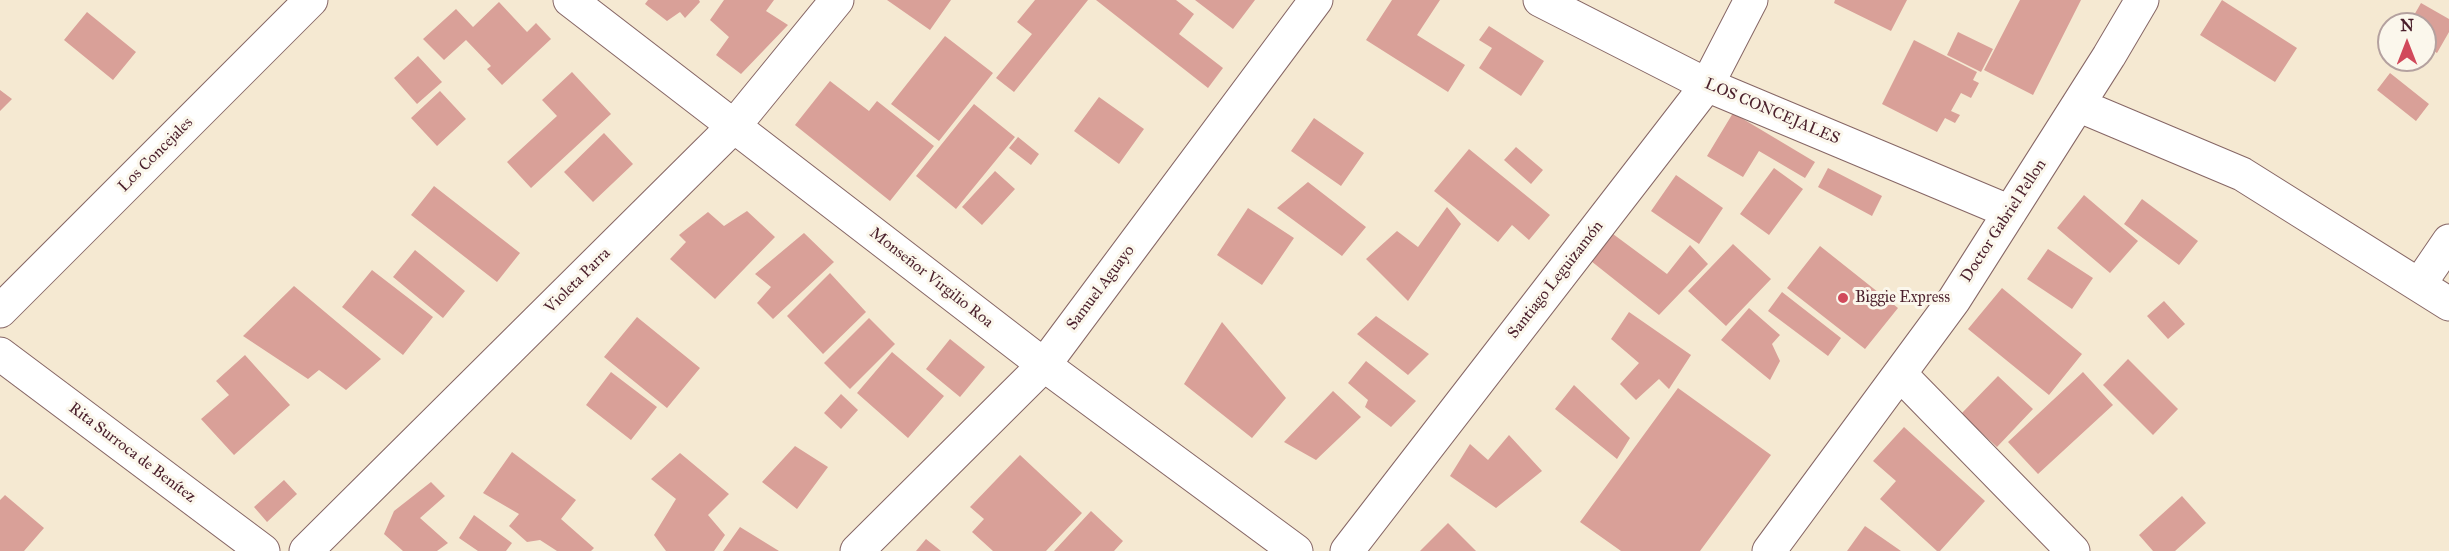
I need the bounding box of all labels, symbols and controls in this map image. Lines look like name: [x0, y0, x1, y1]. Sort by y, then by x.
north arrow: [2377, 12, 2437, 72]
text: N: [2400, 16, 2414, 35]
street label: LOS CONCEJALES: [1702, 75, 1842, 149]
street label: Los Concejales: [115, 114, 197, 196]
street label: Doctor Gabriel Pellon: [1957, 156, 2051, 286]
street label: Santiago Leguizamón: [1504, 217, 1608, 343]
street label: Monseñor Virgilio Roa: [865, 224, 997, 332]
street label: Samuel Aguayo: [1063, 242, 1139, 334]
street label: Violeta Parra: [541, 244, 615, 318]
place label: Biggie Express: [1855, 288, 1950, 308]
marker: Biggie Express: [1836, 291, 1850, 305]
street label: Rita Surroca de Benítez: [65, 399, 199, 507]

